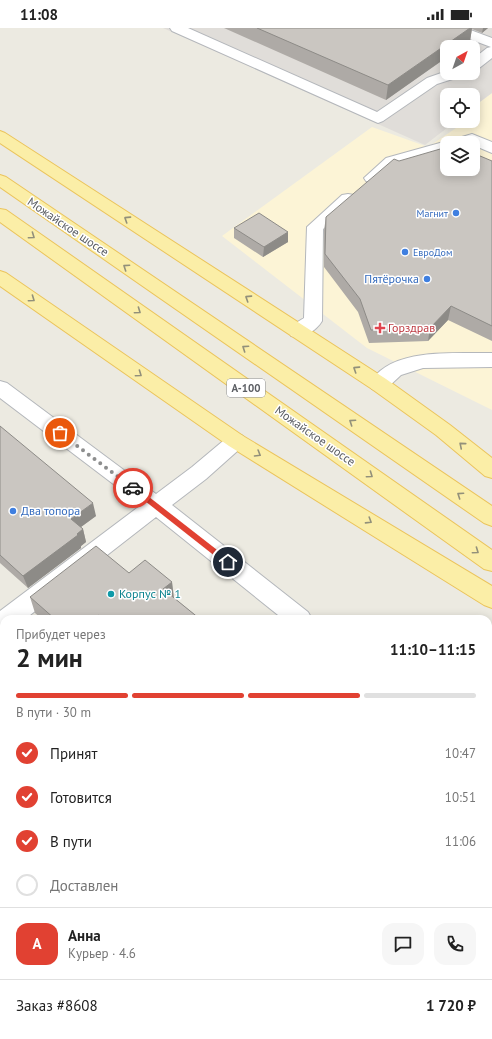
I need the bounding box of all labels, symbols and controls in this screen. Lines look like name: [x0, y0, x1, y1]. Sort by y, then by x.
text: 11:08: [20, 5, 58, 24]
north arrow: [440, 40, 480, 80]
map controls: [440, 40, 480, 176]
button: locate: [440, 88, 480, 128]
button: layers: [440, 136, 480, 176]
street label: Можайское шоссе: [25, 194, 112, 259]
place label: Магнит: [417, 207, 448, 220]
marker: Магнит: [451, 208, 461, 218]
one-way arrow: [124, 217, 131, 224]
one-way arrow: [28, 231, 35, 239]
place label: ЕвроДом: [413, 246, 452, 259]
marker: ЕвроДом: [400, 247, 410, 257]
one-way arrow: [124, 265, 131, 272]
place label: Пятёрочка: [364, 271, 419, 286]
marker: Пятёрочка: [422, 274, 432, 284]
one-way arrow: [28, 294, 35, 302]
one-way arrow: [245, 295, 252, 303]
one-way arrow: [134, 306, 141, 314]
place label: Горздрав: [388, 320, 435, 335]
marker: Горздрав: [375, 323, 385, 333]
one-way arrow: [242, 345, 249, 353]
one-way arrow: [354, 367, 361, 374]
one-way arrow: [135, 369, 142, 377]
road number: А-100: [227, 379, 265, 397]
street label: Можайское шоссе: [272, 402, 358, 469]
pin: [43, 416, 77, 450]
one-way arrow: [350, 420, 357, 427]
icon: bag: [49, 422, 71, 444]
one-way arrow: [459, 443, 467, 450]
one-way arrow: [254, 450, 261, 457]
courier: [113, 468, 153, 508]
one-way arrow: [366, 470, 373, 478]
icon: car: [122, 477, 144, 499]
one-way arrow: [457, 492, 464, 500]
place label: Два топора: [21, 503, 80, 518]
marker: Два топора: [8, 506, 18, 516]
one-way arrow: [365, 517, 372, 524]
pin: [211, 545, 245, 579]
one-way arrow: [471, 546, 478, 553]
icon: home: [217, 551, 239, 573]
place label: Корпус № 1: [119, 586, 181, 601]
marker: Корпус № 1: [106, 589, 116, 599]
text: Прибудет через: [16, 626, 106, 643]
text: 11:10–11:15: [390, 640, 476, 659]
text: 2 мин: [16, 641, 83, 674]
text: В пути · 30 m: [16, 704, 91, 721]
icon: check: [16, 742, 38, 764]
text: Принят: [50, 744, 97, 763]
text: 10:47: [445, 745, 476, 762]
icon: check: [16, 786, 38, 808]
text: Готовится: [50, 788, 112, 807]
text: 10:51: [445, 789, 476, 806]
icon: check: [16, 830, 38, 852]
text: В пути: [50, 832, 92, 851]
text: 11:06: [445, 833, 476, 850]
text: Доставлен: [50, 876, 118, 895]
button: chat: [382, 923, 424, 965]
button: phone: [434, 923, 476, 965]
text: Анна: [68, 926, 101, 945]
text: А: [32, 934, 42, 953]
text: Курьер · 4.6: [68, 945, 136, 962]
text: Заказ #8608: [16, 996, 98, 1015]
text: 1 720 ₽: [426, 996, 476, 1015]

